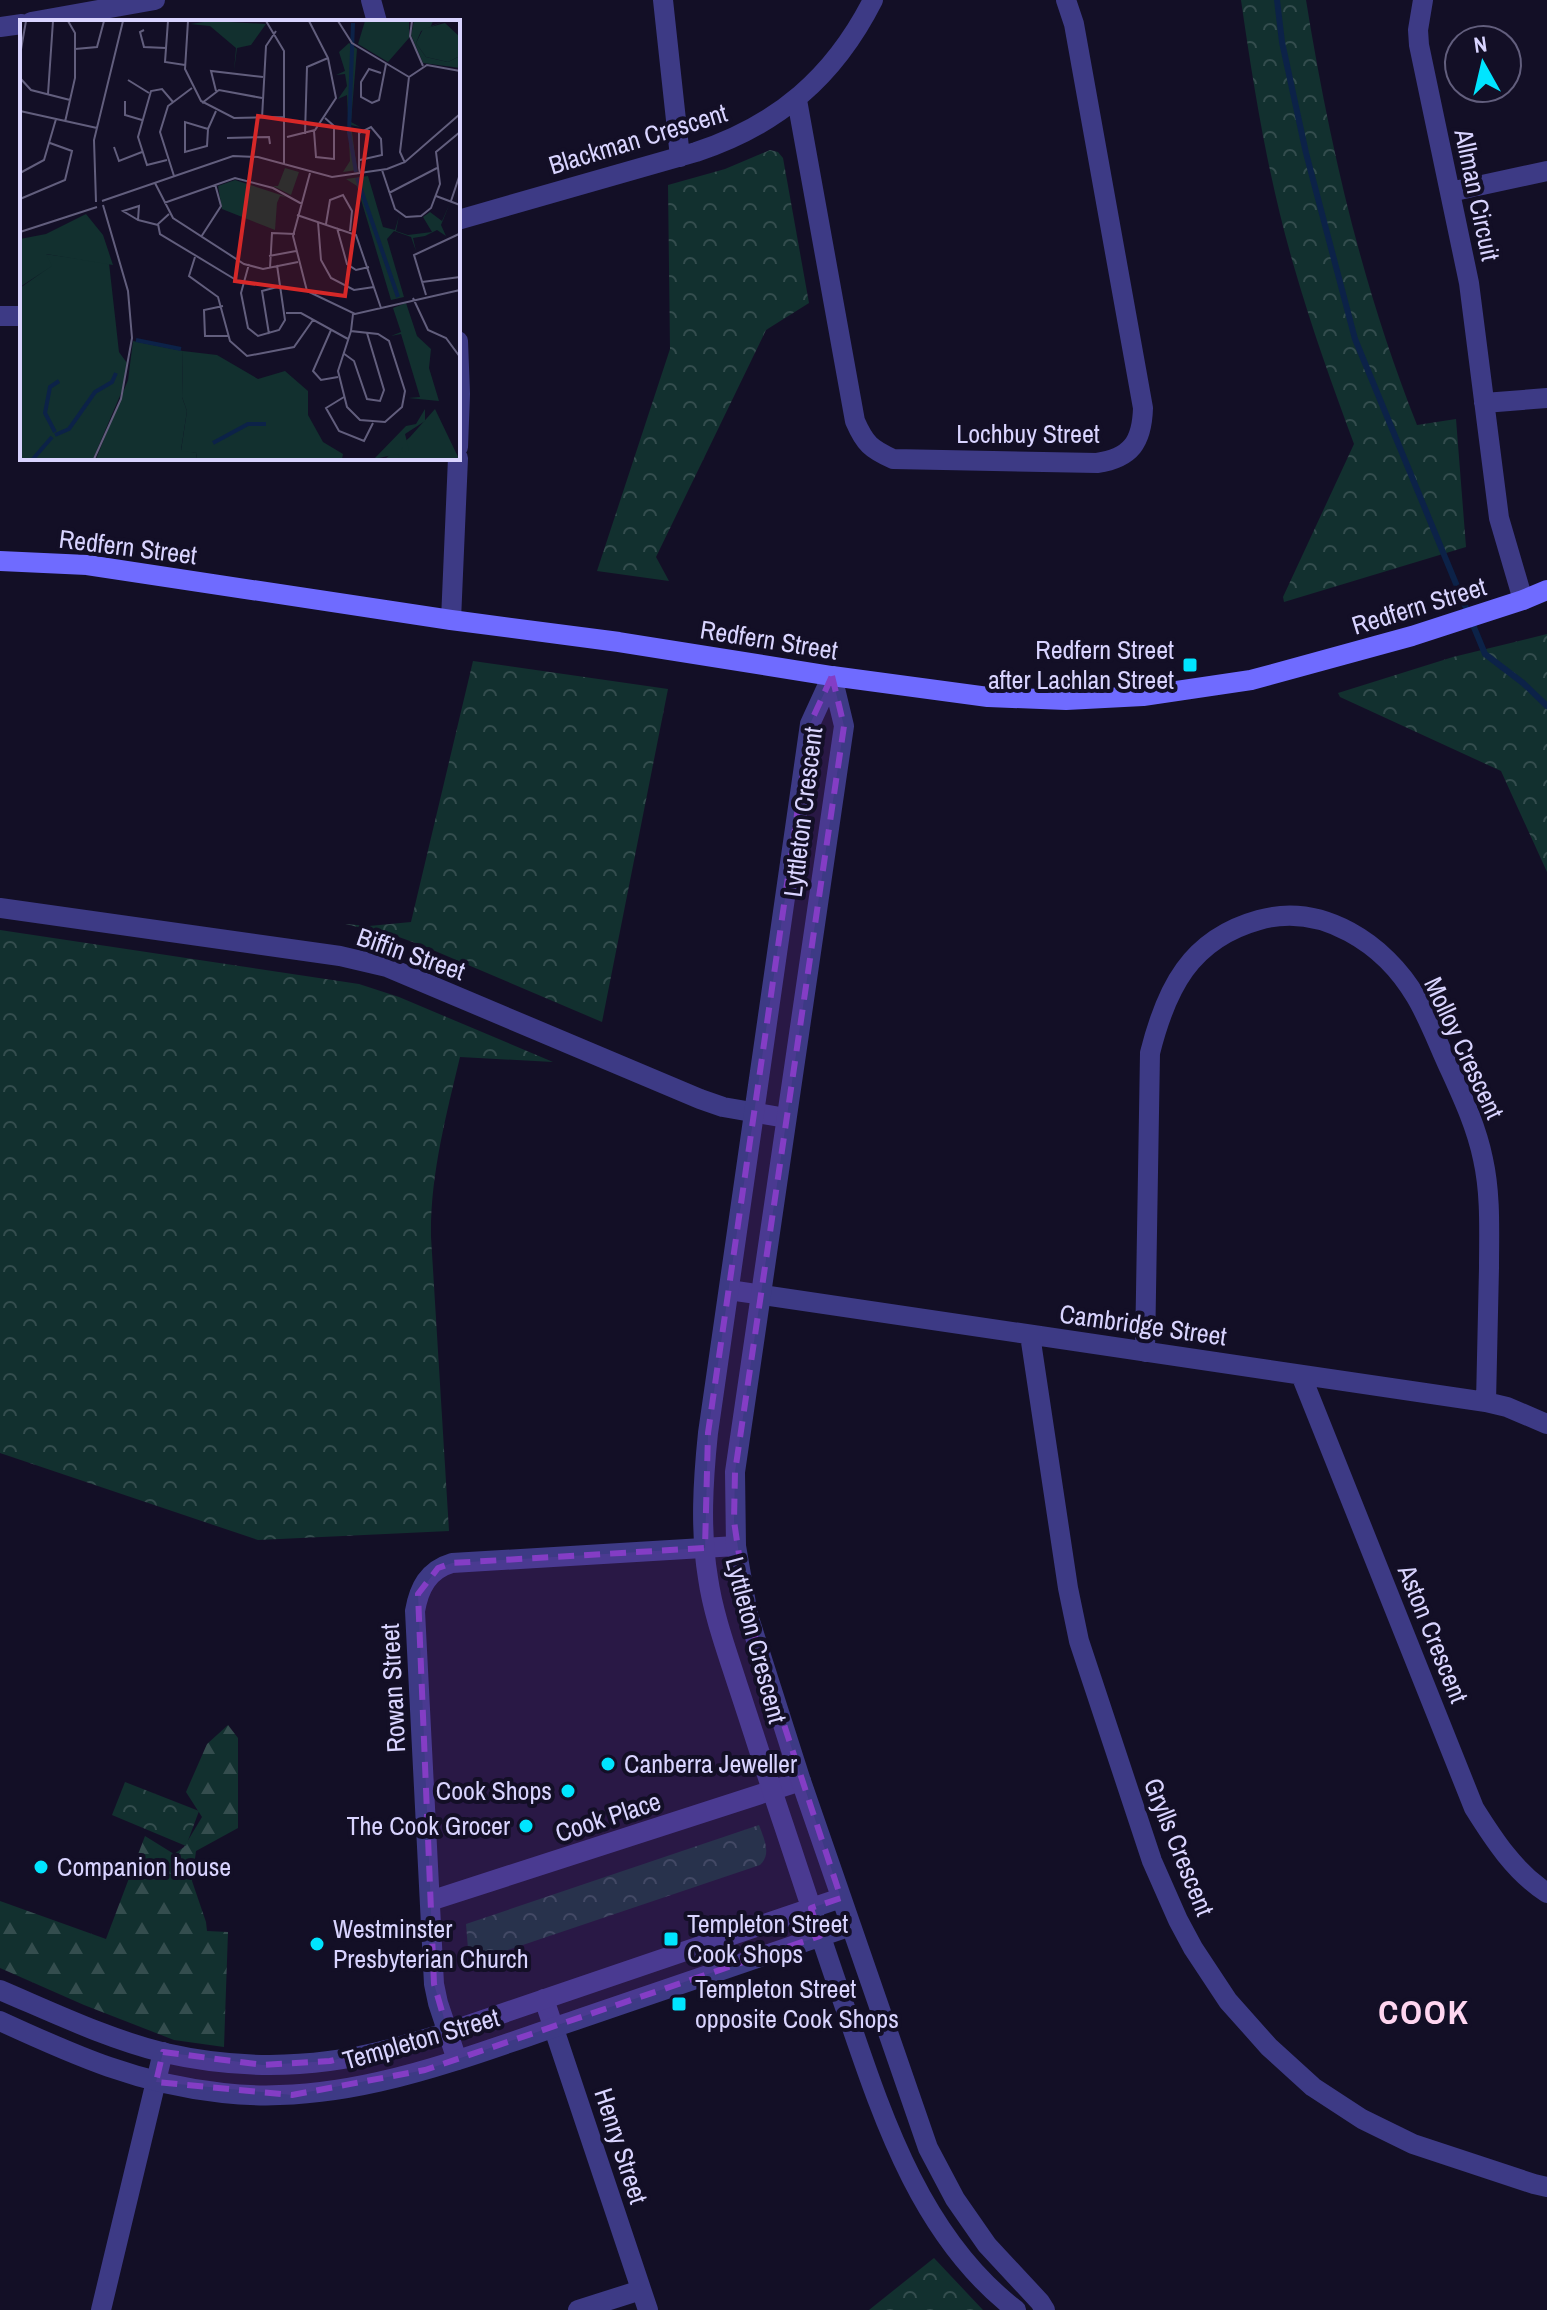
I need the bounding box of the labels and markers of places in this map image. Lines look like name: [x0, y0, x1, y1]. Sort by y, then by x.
place label: Redfern Street after Lachlan Street: [988, 632, 1174, 697]
marker: Redfern Street after Lachlan Street: [1181, 656, 1199, 674]
place label: Canberra Jeweller: [624, 1746, 797, 1781]
marker: Canberra Jeweller: [599, 1755, 617, 1773]
place label: Cook Shops: [436, 1773, 552, 1808]
marker: Cook Shops: [559, 1782, 577, 1800]
place label: The Cook Grocer: [346, 1808, 510, 1843]
marker: The Cook Grocer: [517, 1817, 535, 1835]
place label: Companion house: [57, 1849, 231, 1884]
marker: Companion house: [32, 1858, 50, 1876]
place label: Templeton Street Cook Shops: [687, 1906, 848, 1971]
place label: Westminster Presbyterian Church: [333, 1911, 529, 1976]
marker: Templeton Street Cook Shops: [662, 1930, 680, 1948]
marker: Westminster Presbyterian Church: [308, 1935, 326, 1953]
place label: Templeton Street opposite Cook Shops: [695, 1971, 899, 2036]
marker: Templeton Street opposite Cook Shops: [670, 1995, 688, 2013]

